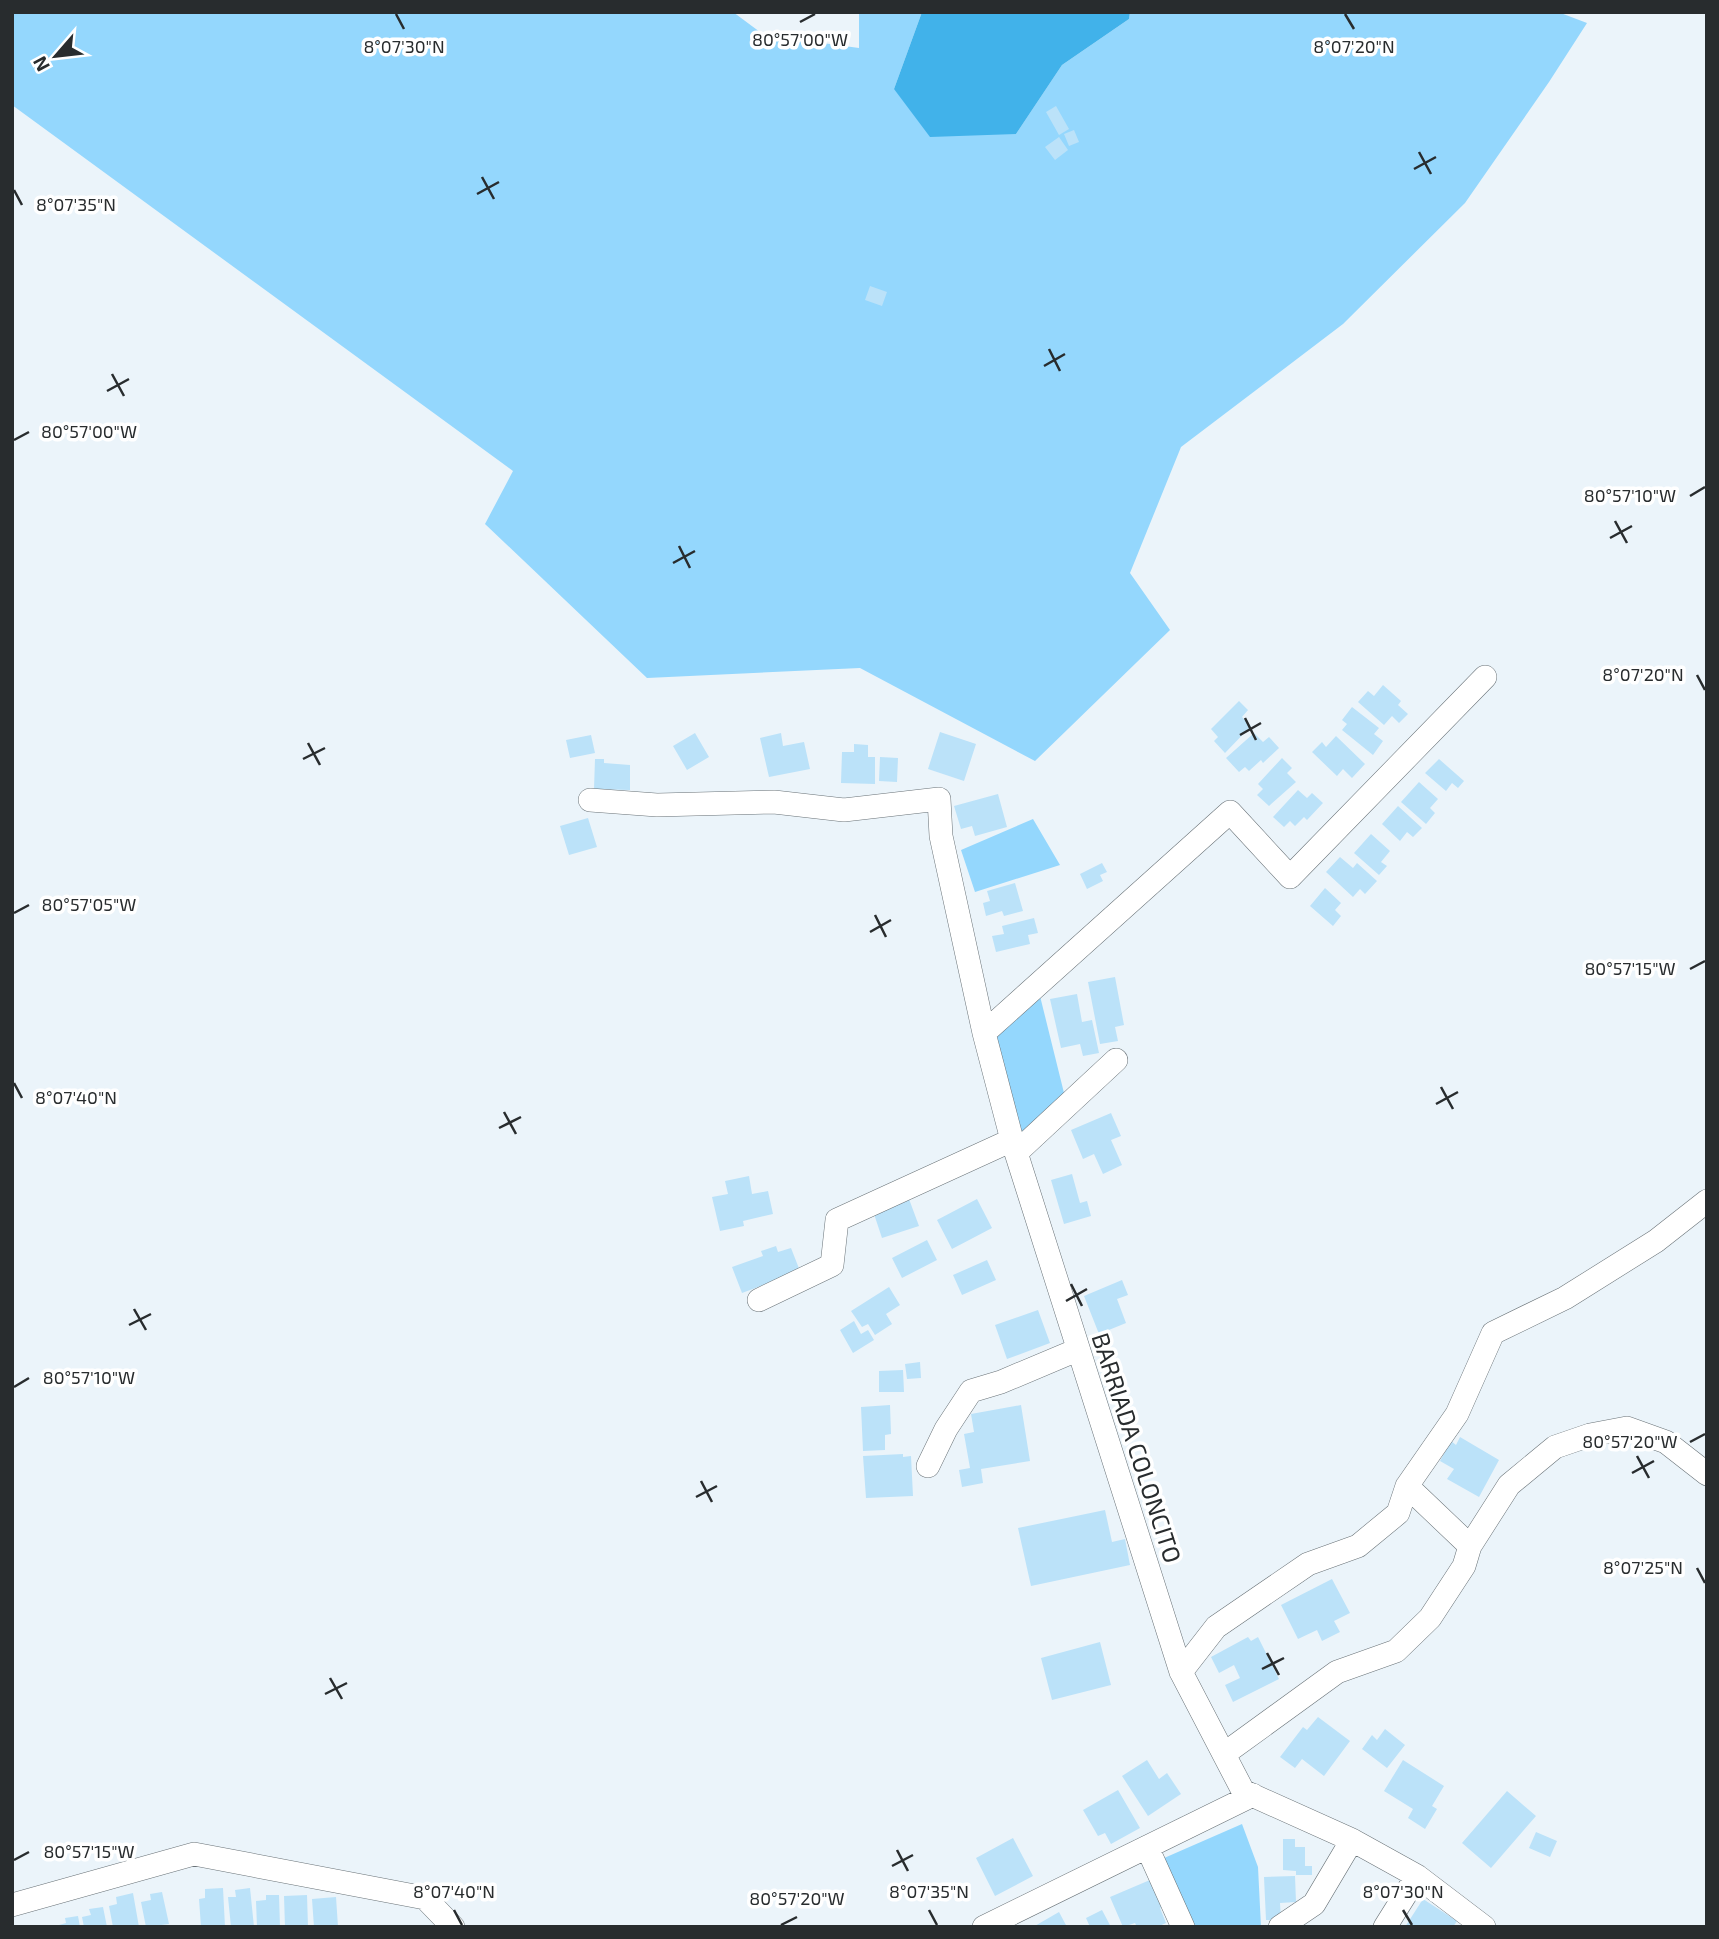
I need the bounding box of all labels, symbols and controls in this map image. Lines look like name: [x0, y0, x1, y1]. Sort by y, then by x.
north arrow: [21, 21, 91, 91]
text: 80°57'00"W: [752, 28, 848, 50]
text: 8°07'30"N: [363, 35, 445, 57]
text: 8°07'20"N: [1313, 35, 1395, 57]
text: N: [27, 53, 54, 76]
text: 8°07'35"N: [36, 193, 116, 215]
text: 80°57'00"W: [41, 420, 137, 442]
text: 80°57'10"W: [1584, 484, 1676, 506]
text: 8°07'20"N: [1602, 663, 1684, 685]
text: 80°57'05"W: [42, 893, 136, 915]
text: 80°57'15"W: [1584, 957, 1676, 979]
text: 8°07'40"N: [35, 1086, 117, 1108]
street label: BARRIADA COLONCITO: [1087, 1329, 1188, 1566]
text: 80°57'10"W: [43, 1366, 135, 1388]
text: 80°57'20"W: [1582, 1430, 1678, 1452]
text: 8°07'25"N: [1603, 1556, 1683, 1578]
text: 80°57'15"W: [43, 1840, 135, 1862]
text: 8°07'40"N: [413, 1880, 495, 1902]
text: 8°07'35"N: [889, 1880, 969, 1902]
text: 8°07'30"N: [1362, 1880, 1444, 1902]
text: 80°57'20"W: [749, 1887, 845, 1909]

